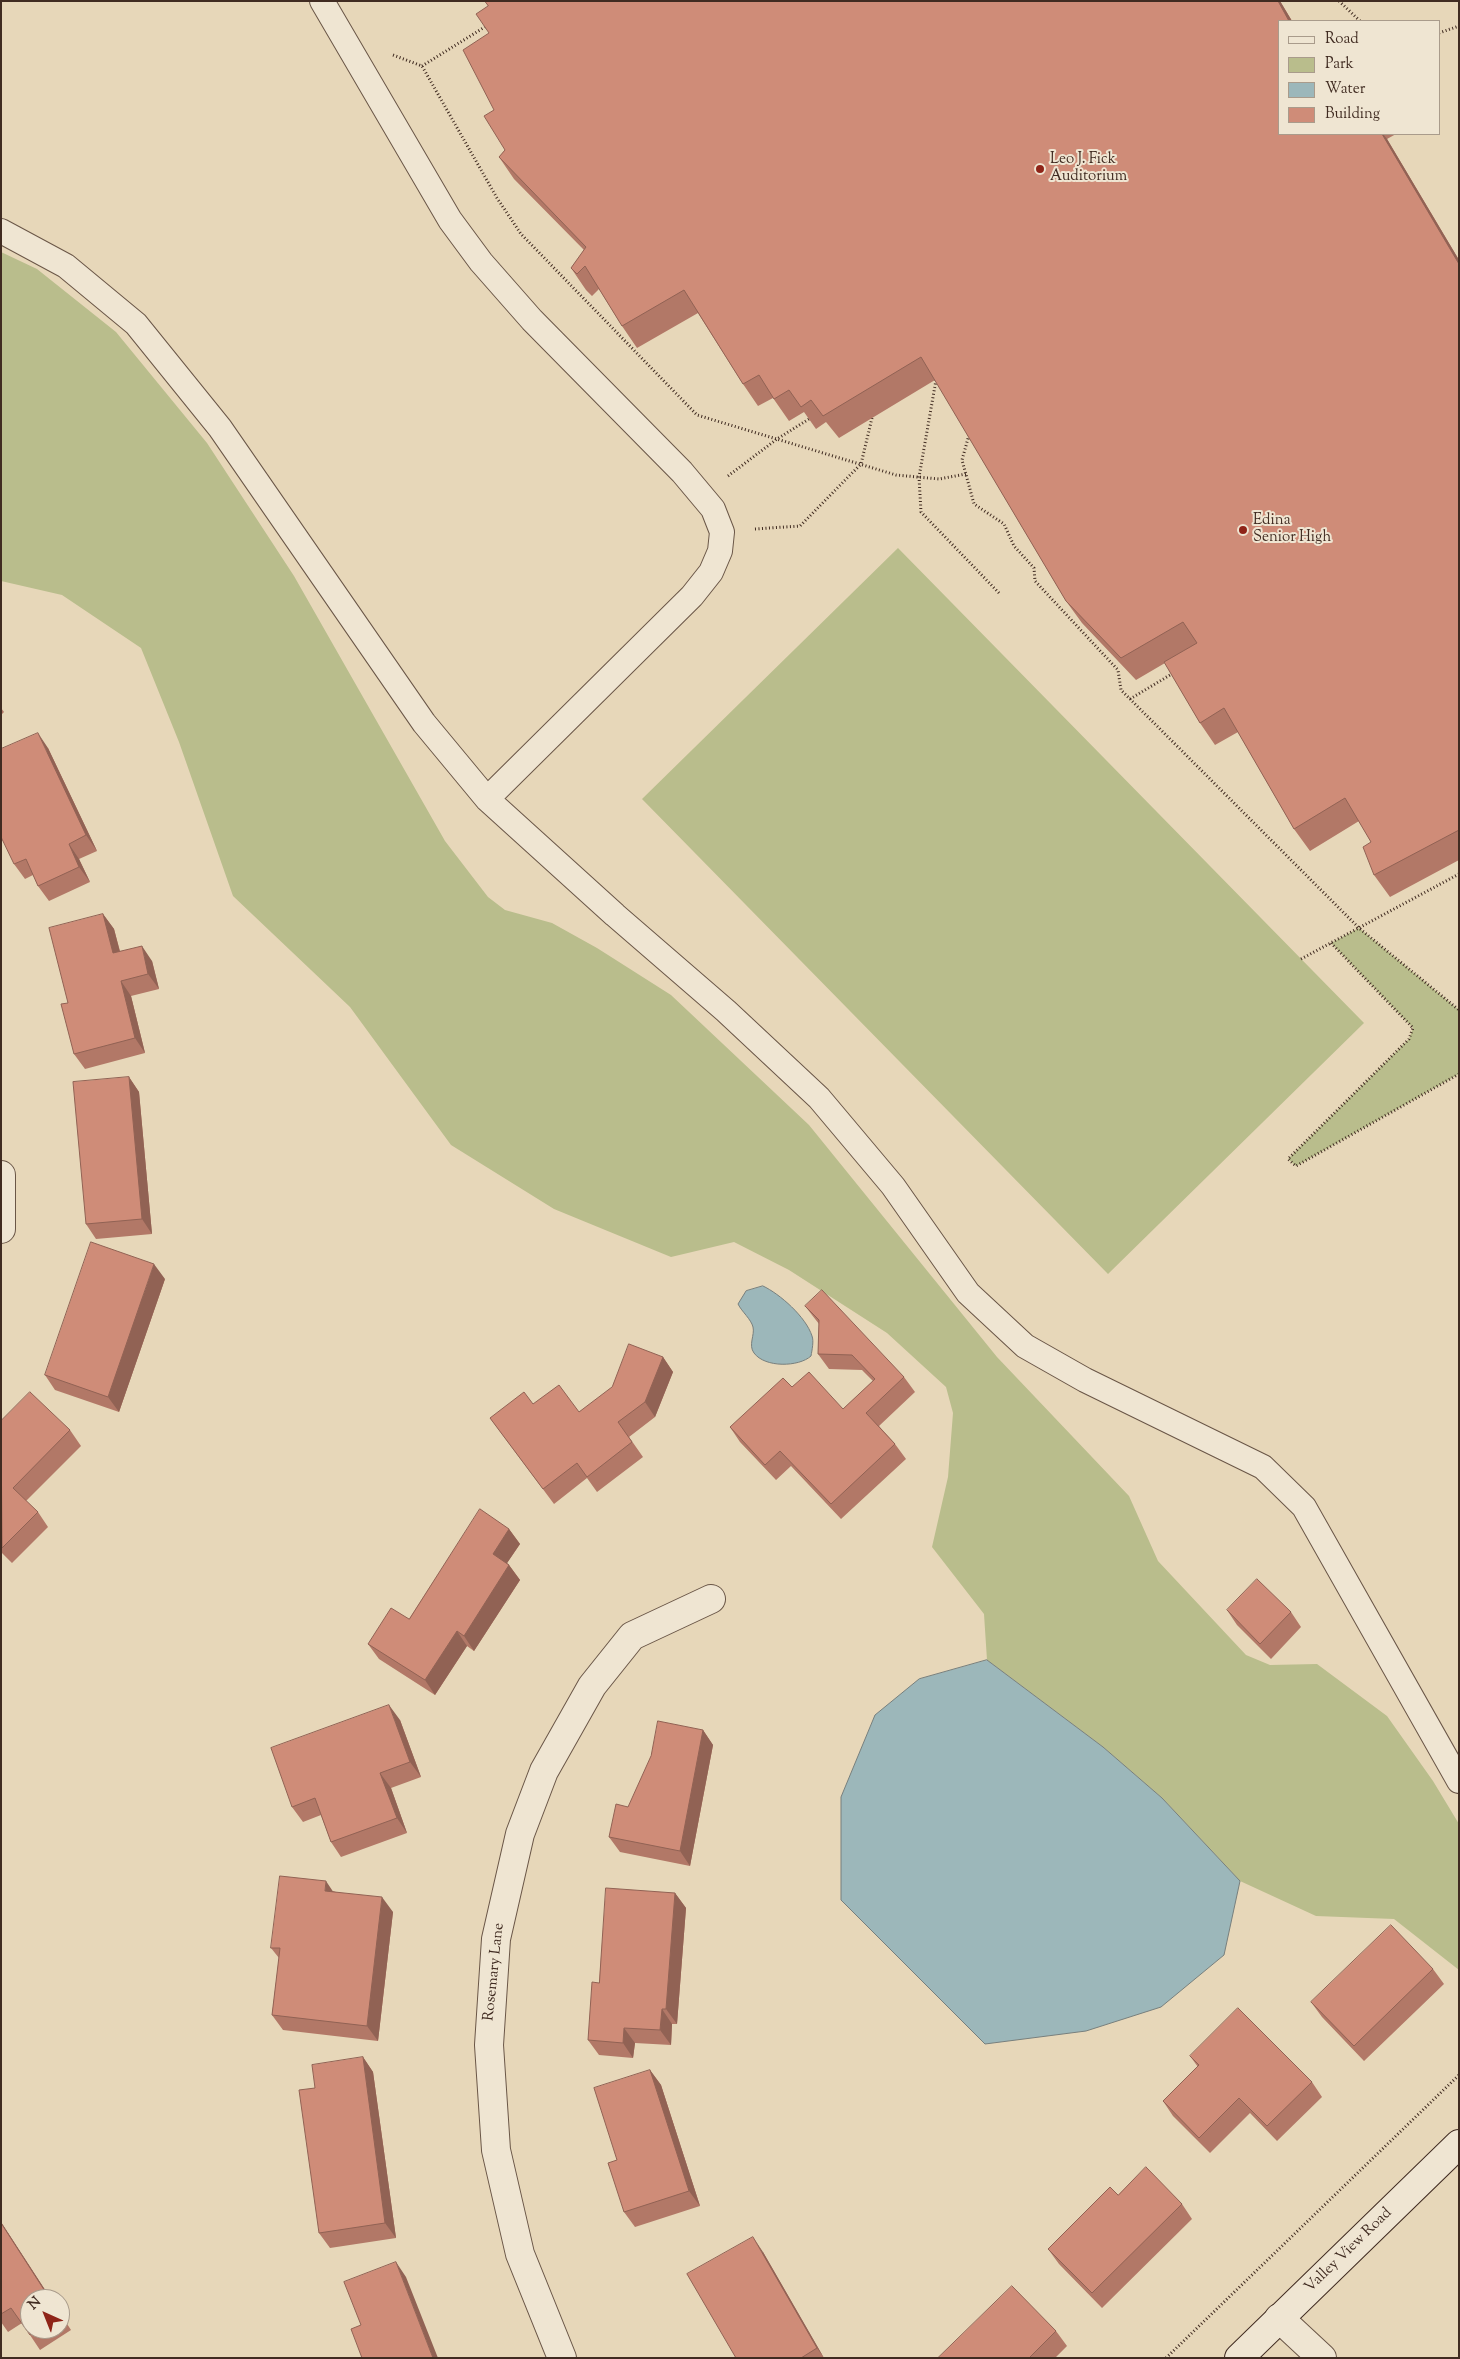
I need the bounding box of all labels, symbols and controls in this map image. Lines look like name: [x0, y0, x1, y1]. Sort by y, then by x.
legend: [1278, 20, 1440, 135]
text: Road: [1325, 29, 1359, 50]
text: Park: [1325, 54, 1354, 75]
text: Water: [1325, 79, 1365, 100]
text: Building: [1325, 104, 1380, 125]
place label: Leo J. Fick Auditorium: [1050, 151, 1127, 186]
marker: Leo J. Fick Auditorium: [1034, 163, 1046, 175]
place label: Edina Senior High: [1253, 512, 1331, 547]
marker: Edina Senior High: [1237, 524, 1249, 536]
street label: Rosemary Lane: [481, 1922, 509, 2022]
street label: Valley View Road: [1302, 2205, 1396, 2297]
north arrow: [20, 2289, 70, 2339]
text: N: [24, 2293, 46, 2315]

